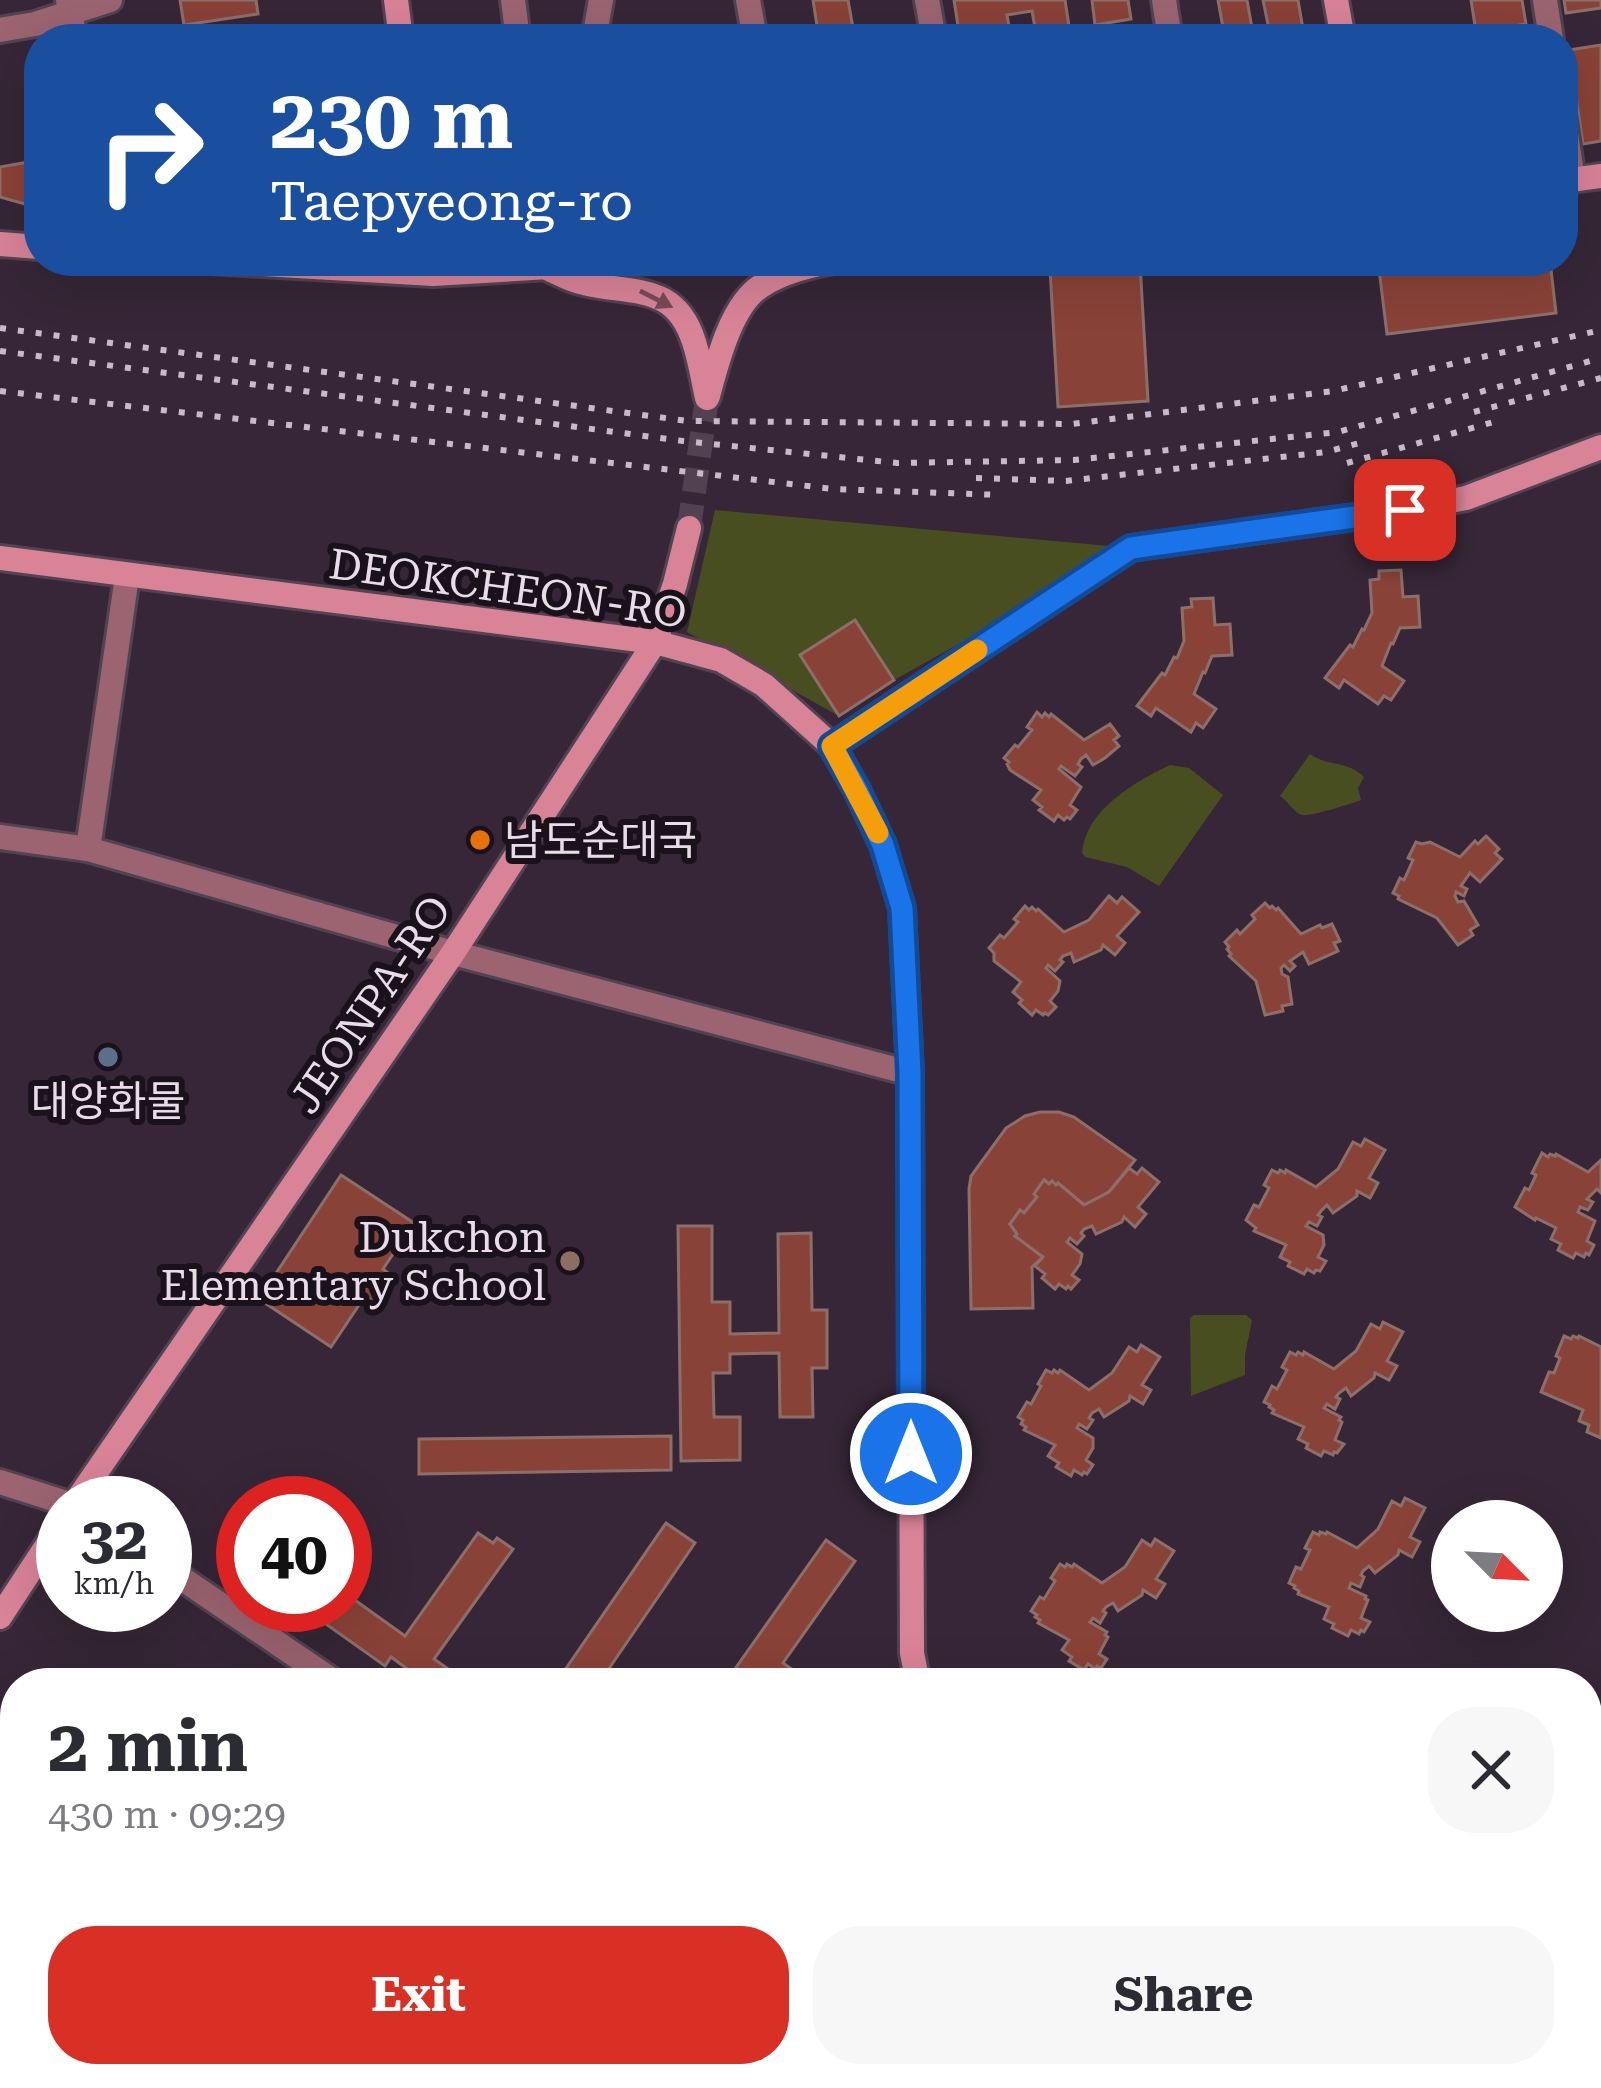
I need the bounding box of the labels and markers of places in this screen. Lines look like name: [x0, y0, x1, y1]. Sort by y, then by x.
pin: [1354, 459, 1456, 561]
place label: 남도순대국: [504, 816, 697, 865]
marker: 남도순대국: [467, 827, 493, 853]
marker: 대양화물: [95, 1044, 121, 1070]
place label: 대양화물: [31, 1077, 185, 1126]
place label: Dukchon Elementary School: [161, 1213, 546, 1310]
marker: Dukchon Elementary School: [557, 1248, 583, 1274]

